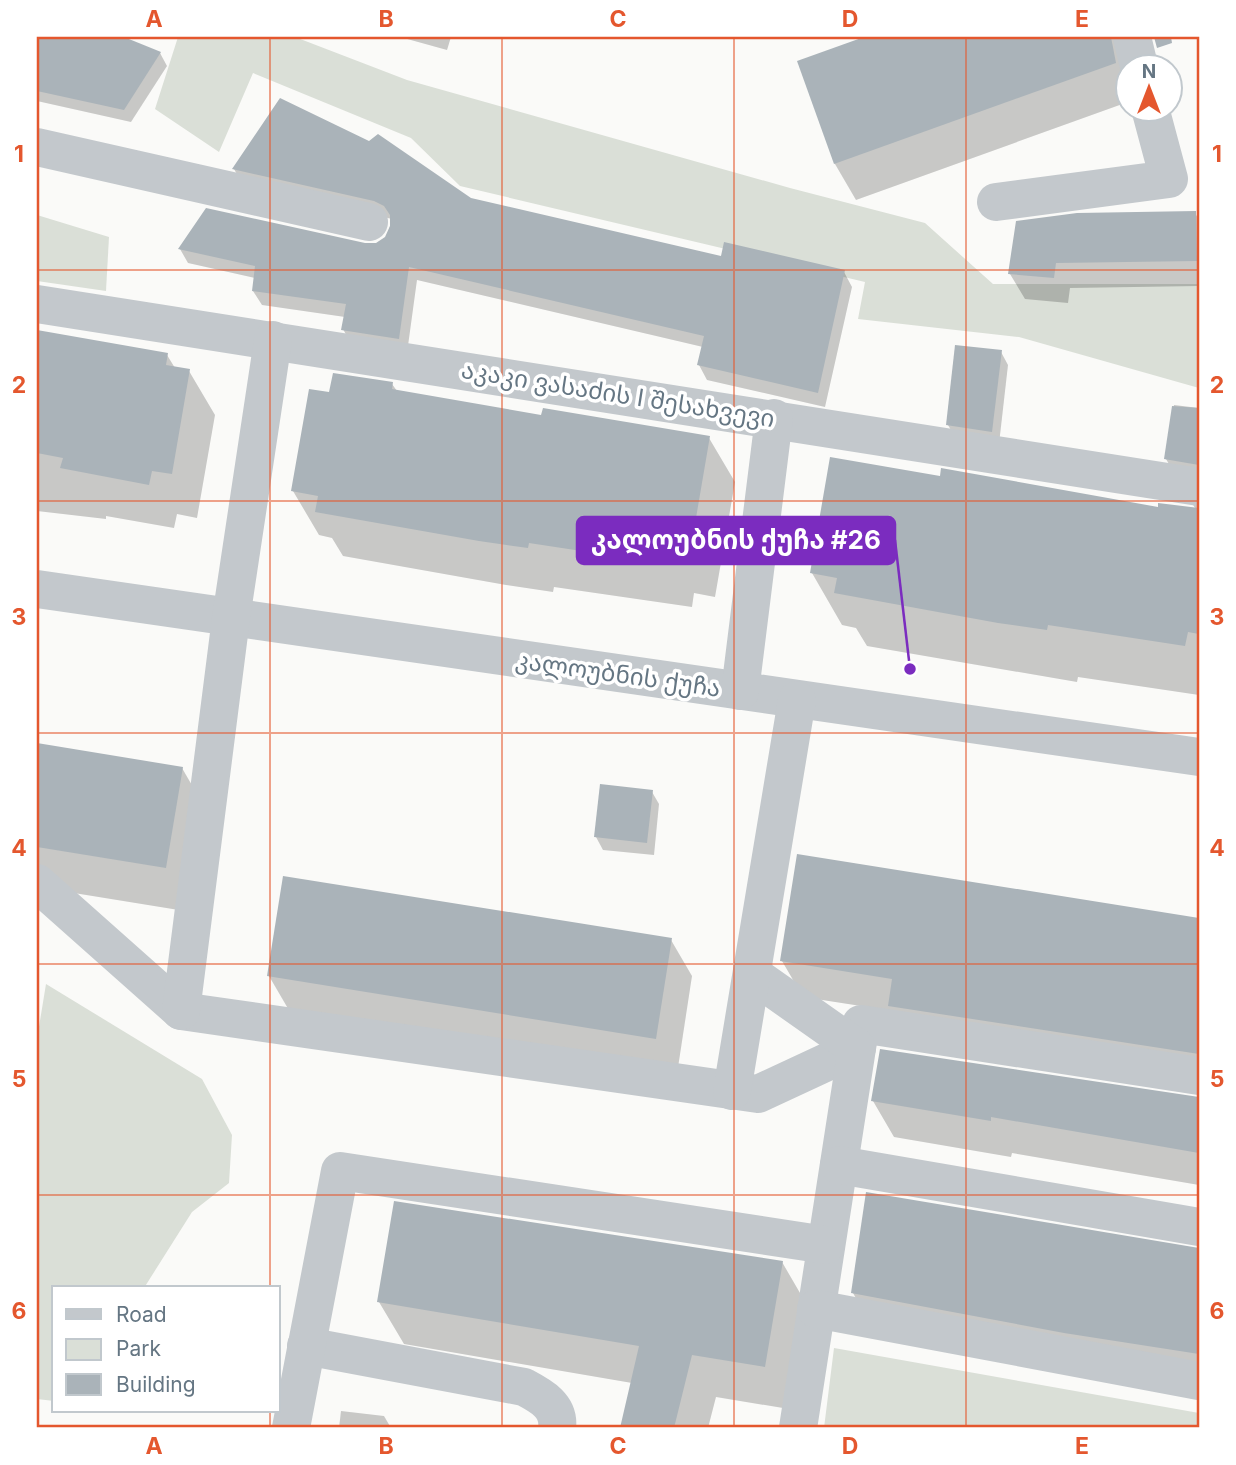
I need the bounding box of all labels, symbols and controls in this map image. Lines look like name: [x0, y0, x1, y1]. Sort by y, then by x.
text: A: [145, 5, 163, 33]
text: B: [378, 5, 394, 33]
text: C: [609, 5, 627, 33]
text: D: [842, 5, 858, 33]
text: E: [1075, 5, 1089, 33]
north arrow: [1114, 52, 1184, 122]
text: N: [1142, 60, 1156, 83]
text: 1: [14, 140, 24, 168]
text: 1: [1212, 140, 1222, 168]
street label: აკაკი ვასაძის I შესახვევი: [459, 355, 777, 433]
text: 2: [12, 371, 26, 399]
text: 2: [1210, 371, 1224, 399]
callout: კალოუბნის ქუჩა #26: [577, 517, 895, 564]
text: კალოუბნის ქუჩა #26: [591, 524, 881, 556]
text: 3: [12, 603, 26, 631]
text: 3: [1210, 603, 1224, 631]
street label: კალოუბნის ქუჩა: [514, 645, 722, 703]
text: 4: [11, 834, 27, 862]
text: 4: [1209, 834, 1225, 862]
text: 5: [12, 1065, 26, 1093]
text: 5: [1210, 1065, 1224, 1093]
legend: [52, 1286, 280, 1412]
text: 6: [12, 1297, 26, 1325]
text: 6: [1210, 1297, 1224, 1325]
text: Road: [116, 1302, 167, 1327]
text: Park: [116, 1336, 161, 1361]
text: Building: [116, 1372, 196, 1397]
text: A: [145, 1432, 163, 1460]
text: B: [378, 1432, 394, 1460]
text: C: [609, 1432, 627, 1460]
text: D: [842, 1432, 858, 1460]
text: E: [1075, 1432, 1089, 1460]

